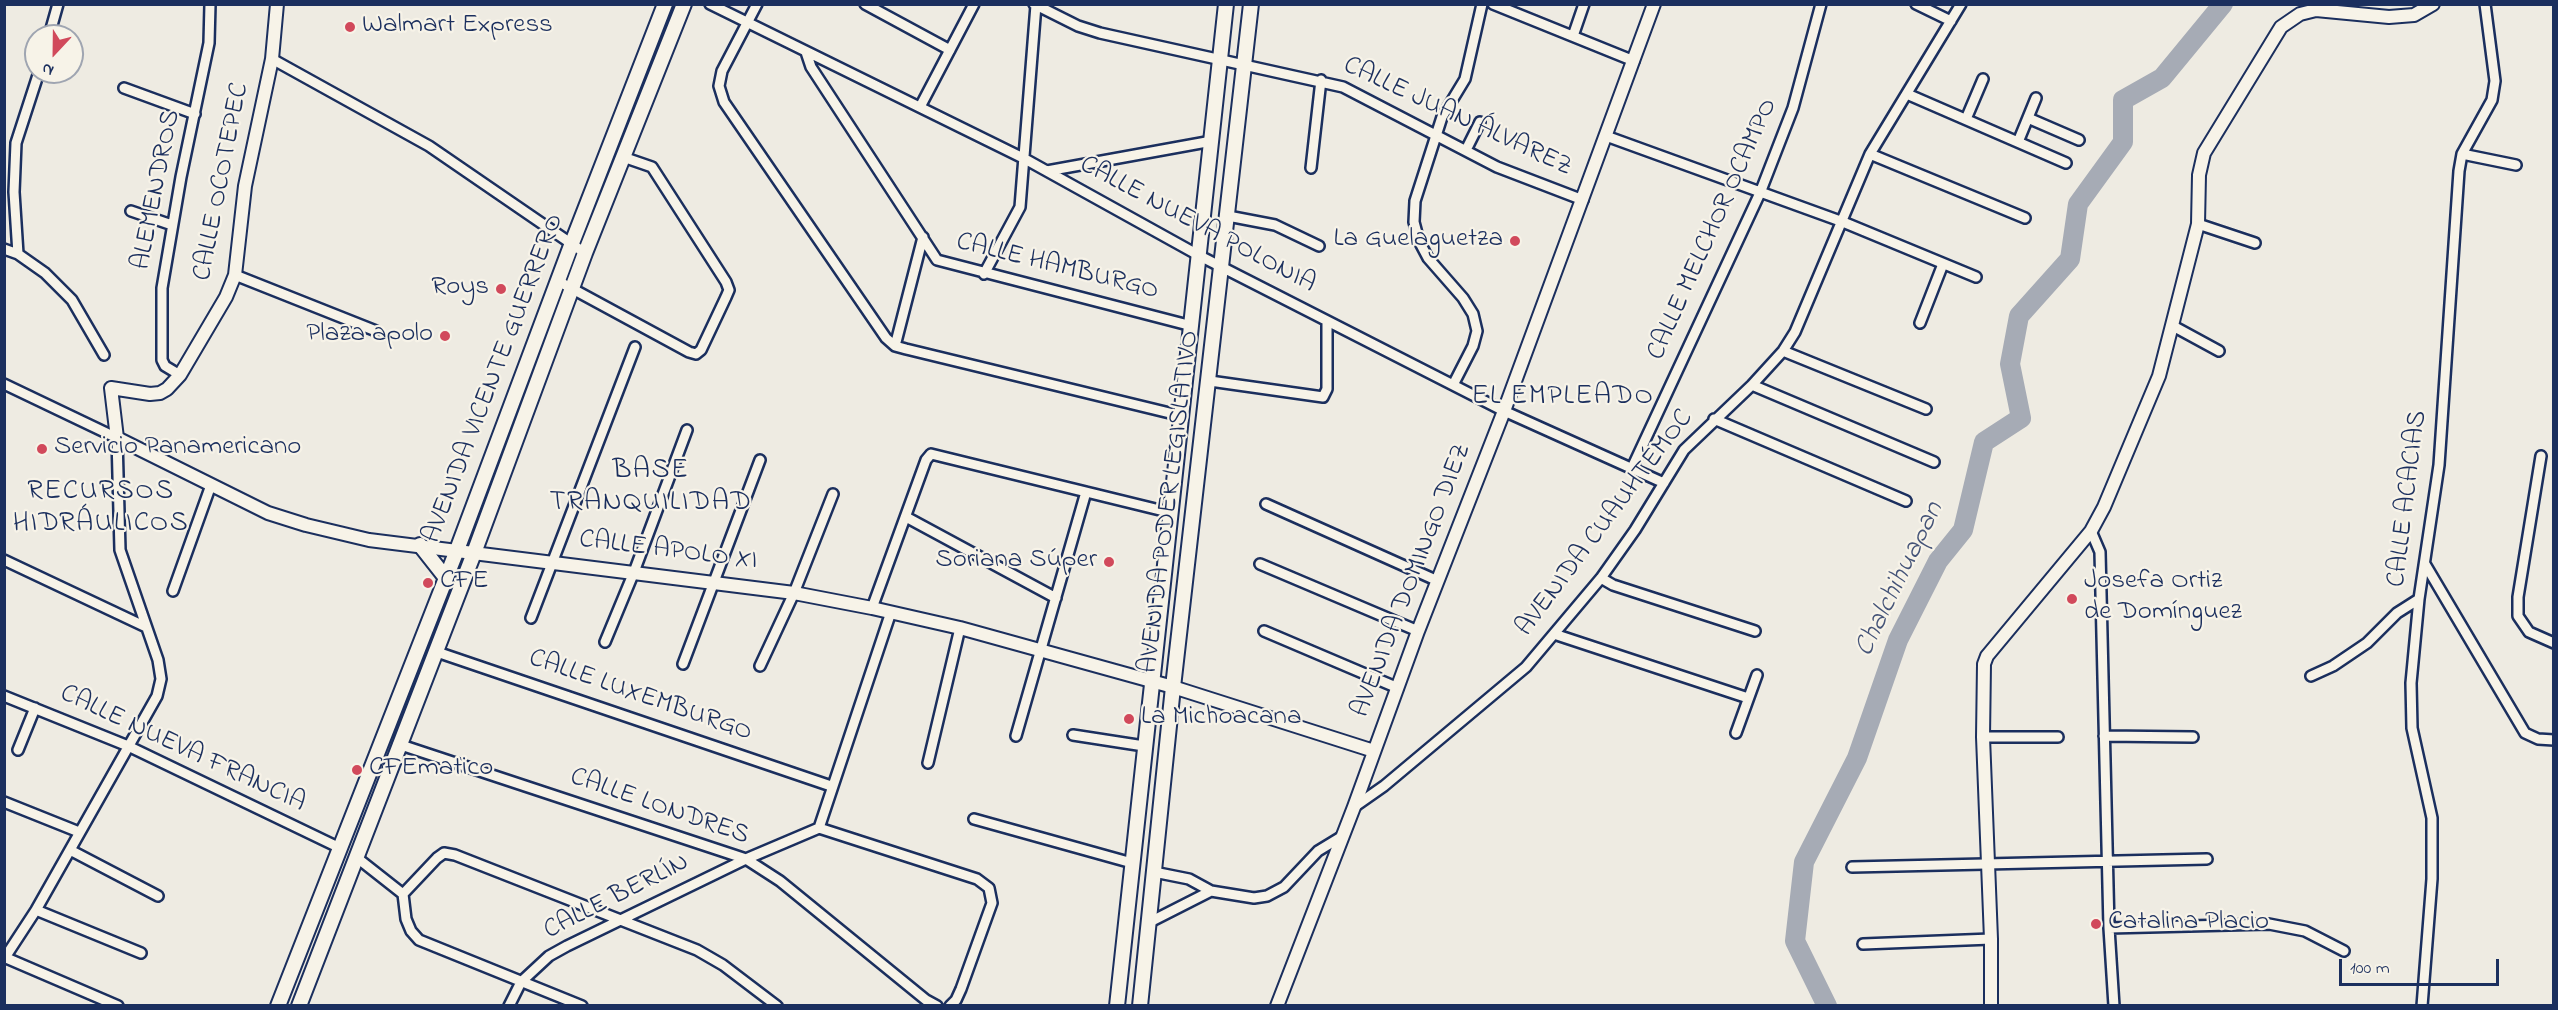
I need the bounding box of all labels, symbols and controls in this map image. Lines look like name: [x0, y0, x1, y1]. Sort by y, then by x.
place label: Walmart Express: [362, 11, 553, 43]
marker: Walmart Express: [343, 20, 357, 34]
north arrow: [24, 24, 84, 84]
street label: CALLE JUAN ÁLVAREZ: [1337, 51, 1577, 185]
text: N: [38, 56, 58, 82]
street label: CALLE OCOTEPEC: [188, 80, 258, 284]
street label: CALLE MELCHOR OCAMPO: [1642, 94, 1786, 366]
street label: ALEMENDROS: [127, 107, 189, 273]
street label: CALLE NUEVA POLONIA: [1073, 150, 1321, 302]
street label: AVENIDA VICENTE GUERRERO: [417, 210, 573, 548]
place label: La Guelaguetza: [1334, 225, 1503, 257]
street label: CALLE HAMBURGO: [952, 227, 1162, 309]
marker: La Guelaguetza: [1508, 234, 1522, 248]
place label: Roys: [431, 273, 489, 305]
marker: Roys: [494, 282, 508, 296]
place label: Plaza apolo: [306, 320, 433, 352]
marker: Plaza apolo: [438, 329, 452, 343]
street label: AVENIDA PODER LEGISLATIVO: [1134, 329, 1208, 675]
district label: EL EMPLEADO: [1472, 381, 1654, 415]
street label: AVENIDA CUAUHTÉMOC: [1510, 404, 1702, 644]
street label: CALLE ACACIAS: [2382, 409, 2436, 589]
place label: Servicio Panamericano: [54, 433, 301, 465]
street label: AVENIDA DOMINGO DIEZ: [1346, 440, 1480, 722]
marker: Servicio Panamericano: [35, 442, 49, 456]
district label: BASE TRANQUILIDAD: [549, 455, 753, 521]
district label: RECURSOS HIDRÁULICOS: [13, 476, 189, 542]
water label: Chalchihuapan: [1849, 497, 1953, 663]
street label: CALLE APOLO XI: [577, 525, 759, 579]
place label: Soriana Súper: [935, 546, 1097, 578]
marker: Soriana Súper: [1102, 555, 1116, 569]
place label: CFE: [440, 567, 489, 599]
place label: Josefa Ortiz de Domínguez: [2084, 567, 2242, 630]
marker: CFE: [421, 576, 435, 590]
marker: Josefa Ortiz de Domínguez: [2065, 592, 2079, 606]
street label: CALLE LUXEMBURGO: [524, 644, 756, 750]
street label: CALLE NUEVA FRANCIA: [54, 679, 310, 821]
place label: La Michoacana: [1141, 703, 1301, 735]
marker: La Michoacana: [1122, 712, 1136, 726]
place label: CFEmatico: [369, 754, 493, 786]
street label: CALLE LONDRES: [565, 762, 753, 854]
marker: CFEmatico: [350, 763, 364, 777]
street label: CALLE BERLÍN: [539, 848, 695, 948]
place label: Catalina Placio: [2108, 908, 2269, 940]
marker: Catalina Placio: [2089, 917, 2103, 931]
scale bar: [2342, 947, 2502, 985]
text: 100 m: [2350, 956, 2390, 982]

